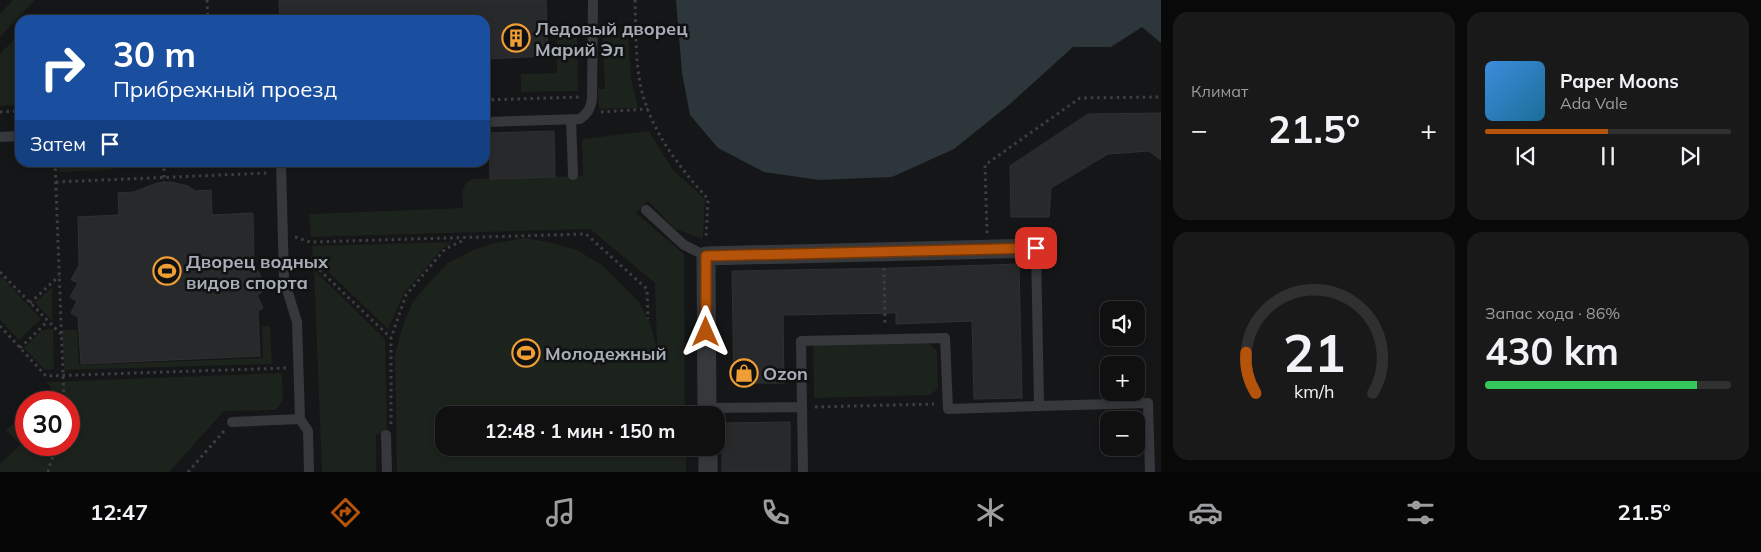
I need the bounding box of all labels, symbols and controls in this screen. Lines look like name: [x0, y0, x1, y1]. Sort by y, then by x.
place label: Ледовый дворец Марий Эл: [535, 17, 688, 61]
building icon: Ледовый дворец Марий Эл: [501, 23, 531, 53]
text: 30 m: [113, 32, 196, 76]
icon: right: [30, 35, 95, 100]
text: Paper Moons: [1560, 69, 1679, 93]
text: Прибрежный проезд: [113, 75, 337, 103]
text: Климат: [1191, 81, 1248, 101]
text: Ada Vale: [1560, 93, 1627, 113]
text: 21.5°: [1268, 105, 1360, 153]
text: −: [1191, 112, 1208, 147]
text: +: [1420, 112, 1437, 147]
icon: arrive: [96, 130, 124, 158]
text: Затем: [30, 132, 86, 156]
icon: previous: [1512, 142, 1540, 170]
icon: pause: [1594, 142, 1622, 170]
icon: next: [1676, 142, 1704, 170]
pin: [1015, 227, 1057, 269]
icon: arrive: [1022, 234, 1050, 262]
place label: Дворец водных видов спорта: [186, 250, 329, 294]
sports icon: Дворец водных видов спорта: [152, 256, 182, 286]
map controls: [1100, 301, 1145, 456]
button: sound: [1100, 301, 1145, 346]
text: Запас хода · 86%: [1485, 303, 1620, 323]
position arrow: [679, 305, 731, 357]
text: 21: [1283, 320, 1345, 385]
text: 430 km: [1485, 327, 1619, 375]
sports icon: Молодежный: [511, 338, 541, 368]
place label: Молодежный: [545, 342, 666, 365]
button: +: [1100, 356, 1145, 401]
shop icon: Ozon: [729, 358, 759, 388]
place label: Ozon: [763, 362, 808, 385]
text: km/h: [1294, 380, 1334, 402]
speed limit sign: 30: [15, 391, 80, 456]
button: −: [1100, 411, 1145, 456]
text: 12:48 · 1 мин · 150 m: [485, 419, 675, 443]
icon: directions: [328, 495, 363, 530]
icon: music: [543, 495, 578, 530]
icon: phone: [758, 495, 793, 530]
icon: climate: [973, 495, 1008, 530]
icon: car: [1188, 495, 1223, 530]
icon: filters: [1403, 495, 1438, 530]
text: 12:47: [90, 498, 148, 526]
text: 21.5°: [1618, 498, 1671, 526]

